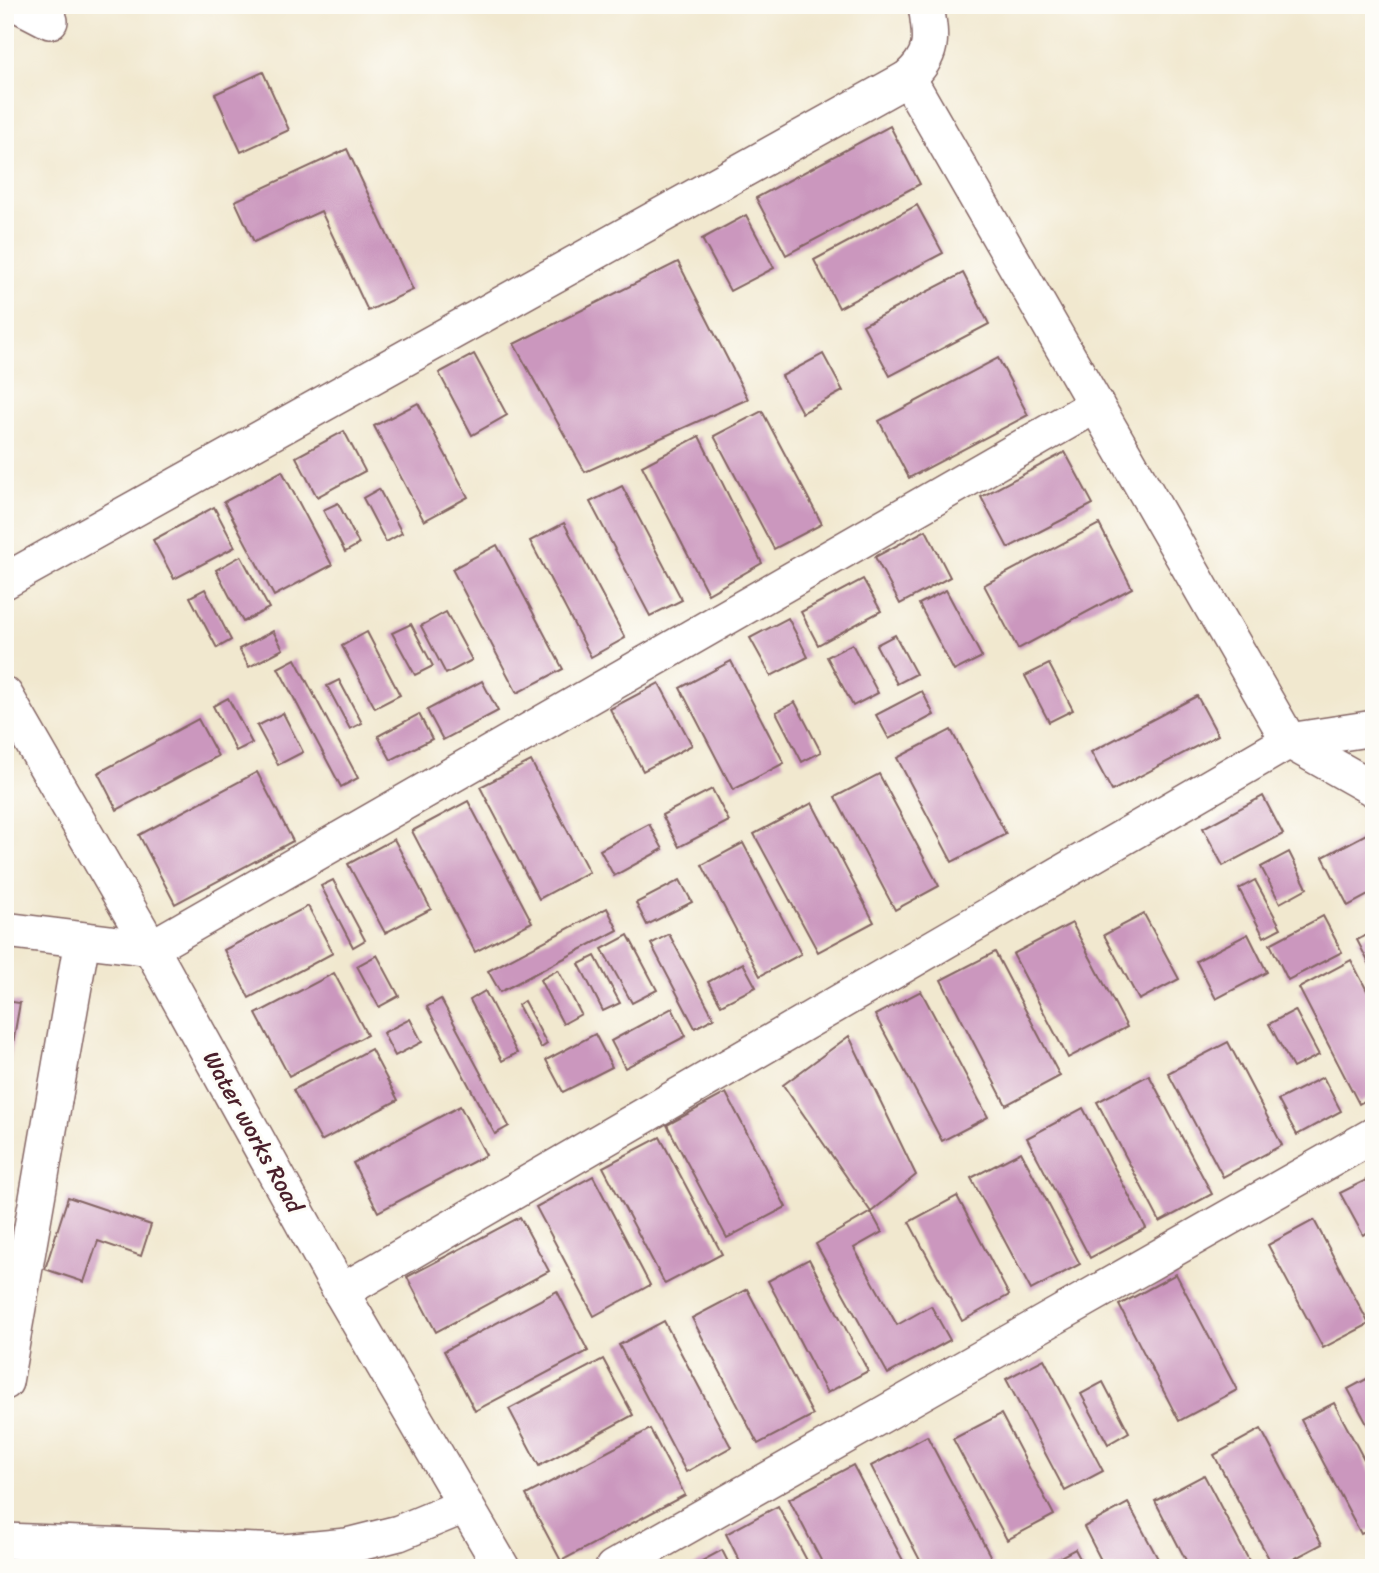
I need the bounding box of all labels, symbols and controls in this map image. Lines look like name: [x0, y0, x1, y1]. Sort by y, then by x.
street label: Water works Road: [191, 1043, 316, 1222]

